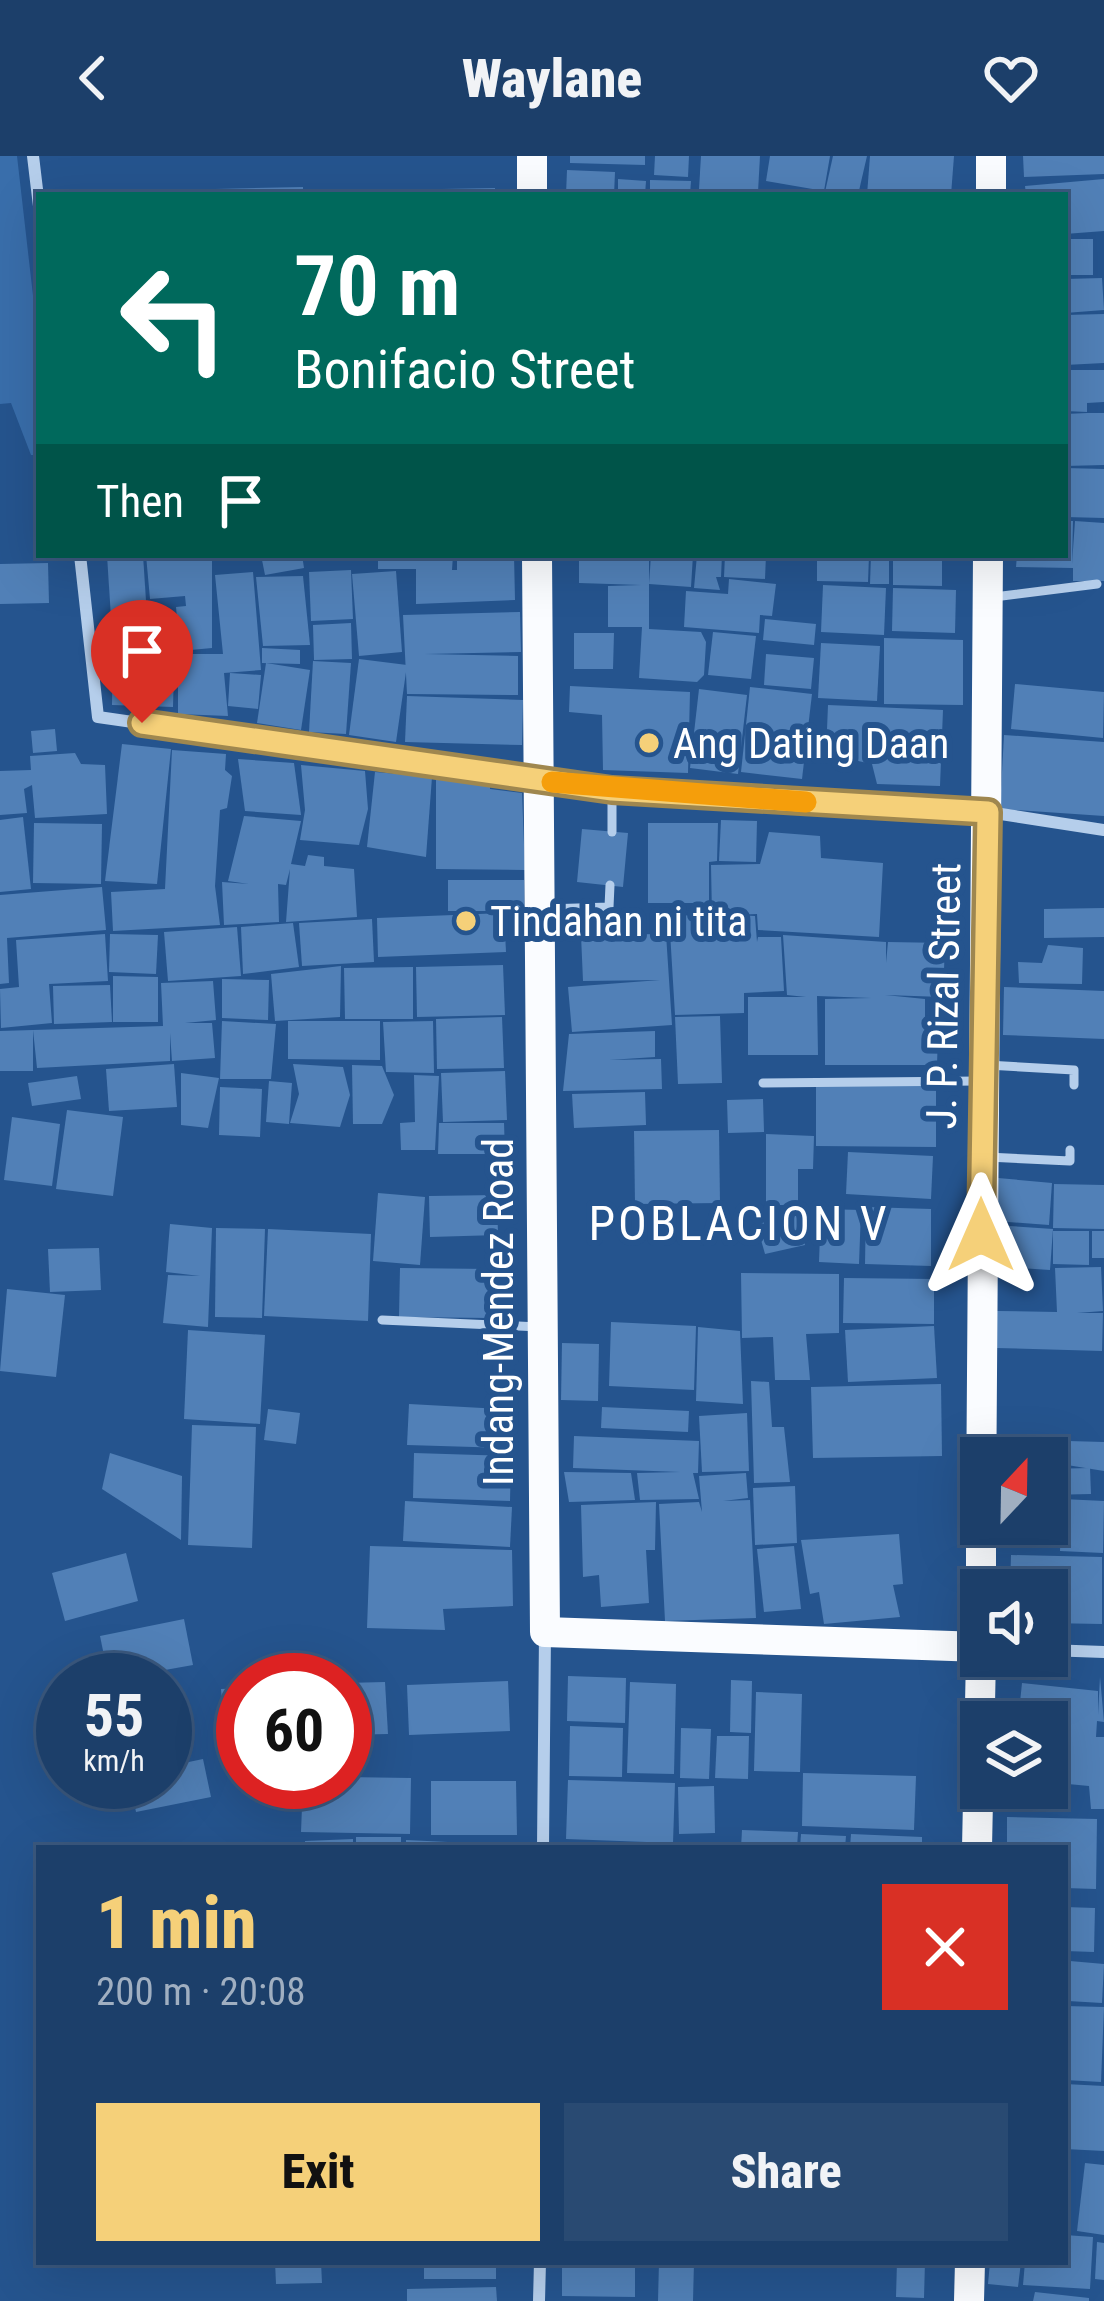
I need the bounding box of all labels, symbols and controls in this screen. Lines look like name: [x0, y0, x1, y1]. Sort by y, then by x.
icon: back: [60, 45, 126, 111]
icon: heart: [978, 45, 1044, 111]
text: Waylane: [462, 47, 642, 110]
text: 70 m: [294, 237, 461, 336]
icon: left: [96, 240, 252, 396]
text: Bonifacio Street: [294, 338, 635, 401]
icon: arrive: [208, 468, 274, 534]
text: Then: [96, 475, 184, 528]
pin: [91, 600, 193, 723]
icon: arrive: [109, 618, 175, 684]
place label: Ang Dating Daan: [673, 719, 949, 768]
marker: Ang Dating Daan: [636, 730, 662, 756]
street label: J. P. Rizal Street: [917, 862, 970, 1130]
place label: Tindahan ni tita: [490, 897, 747, 946]
marker: Tindahan ni tita: [453, 908, 479, 934]
street label: Indang-Mendez Road: [474, 1138, 523, 1486]
position arrow: [918, 1172, 1044, 1298]
district label: POBLACION V: [588, 1195, 890, 1252]
north arrow: [960, 1437, 1068, 1545]
map controls: [960, 1437, 1068, 1809]
button: sound: [960, 1569, 1068, 1677]
speed limit sign: 60: [216, 1653, 372, 1809]
text: 55: [84, 1680, 144, 1751]
button: layers: [960, 1701, 1068, 1809]
text: km/h: [83, 1743, 145, 1778]
text: 1 min: [96, 1881, 257, 1966]
button: close: [882, 1884, 1008, 2010]
text: 200 m · 20:08: [96, 1969, 306, 2015]
button: Exit: [96, 2103, 540, 2241]
button: Share: [564, 2103, 1008, 2241]

